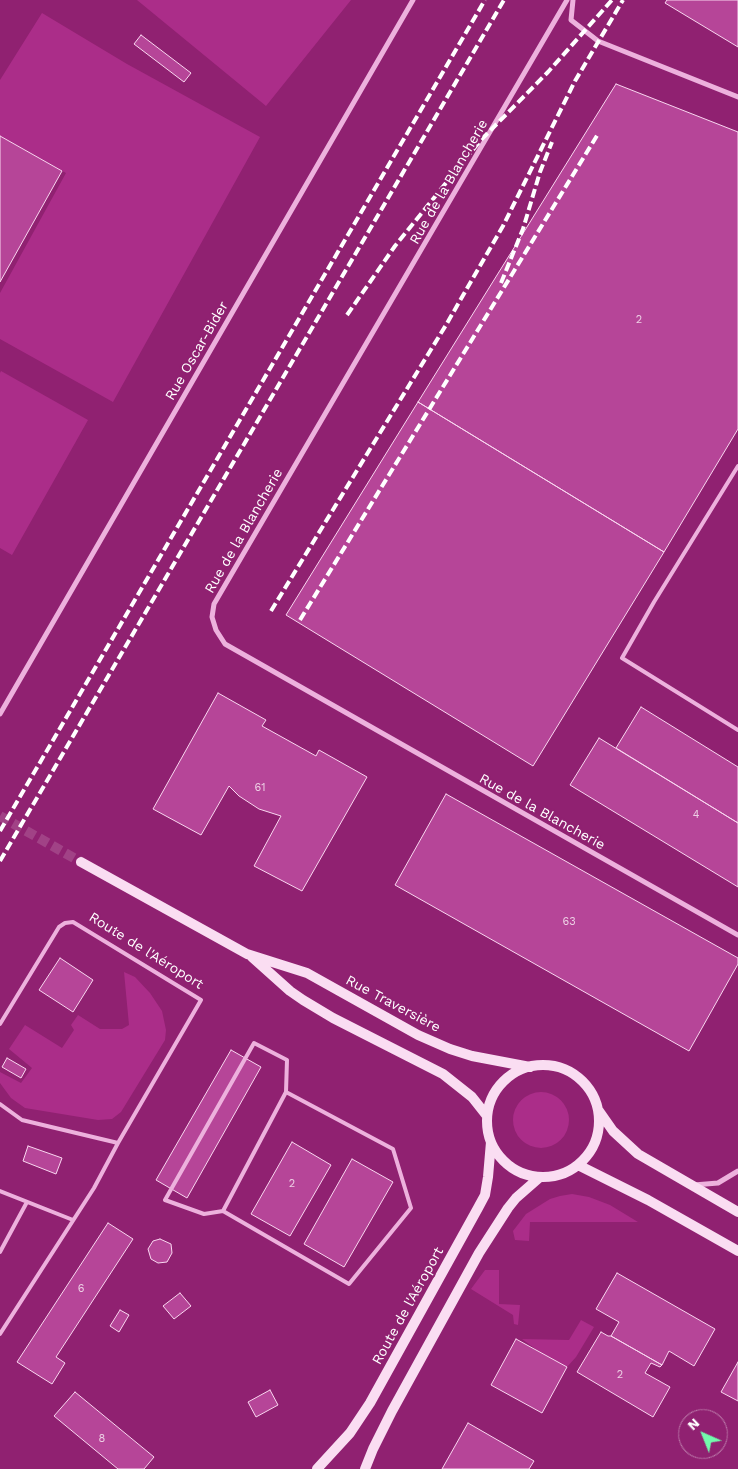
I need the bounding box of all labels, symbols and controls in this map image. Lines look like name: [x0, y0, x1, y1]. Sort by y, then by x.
street label: Rue de la Blancherie: [406, 117, 492, 247]
street label: Rue Oscar-Bider: [162, 299, 232, 403]
house number: 2: [636, 313, 642, 327]
street label: Rue de la Blancherie: [201, 466, 287, 596]
street label: Rue de la Blancherie: [476, 770, 608, 854]
house number: 61: [255, 781, 265, 795]
house number: 4: [693, 808, 699, 822]
street label: Route de l'Aéroport: [86, 909, 206, 993]
house number: 63: [562, 915, 576, 929]
street label: Rue Traversière: [343, 972, 443, 1036]
house number: 2: [289, 1177, 295, 1191]
street label: Route de l'Aéroport: [369, 1244, 447, 1368]
house number: 6: [78, 1282, 84, 1296]
house number: 2: [617, 1368, 623, 1382]
north arrow: [678, 1409, 728, 1459]
text: N: [684, 1415, 703, 1433]
house number: 8: [99, 1432, 105, 1446]

